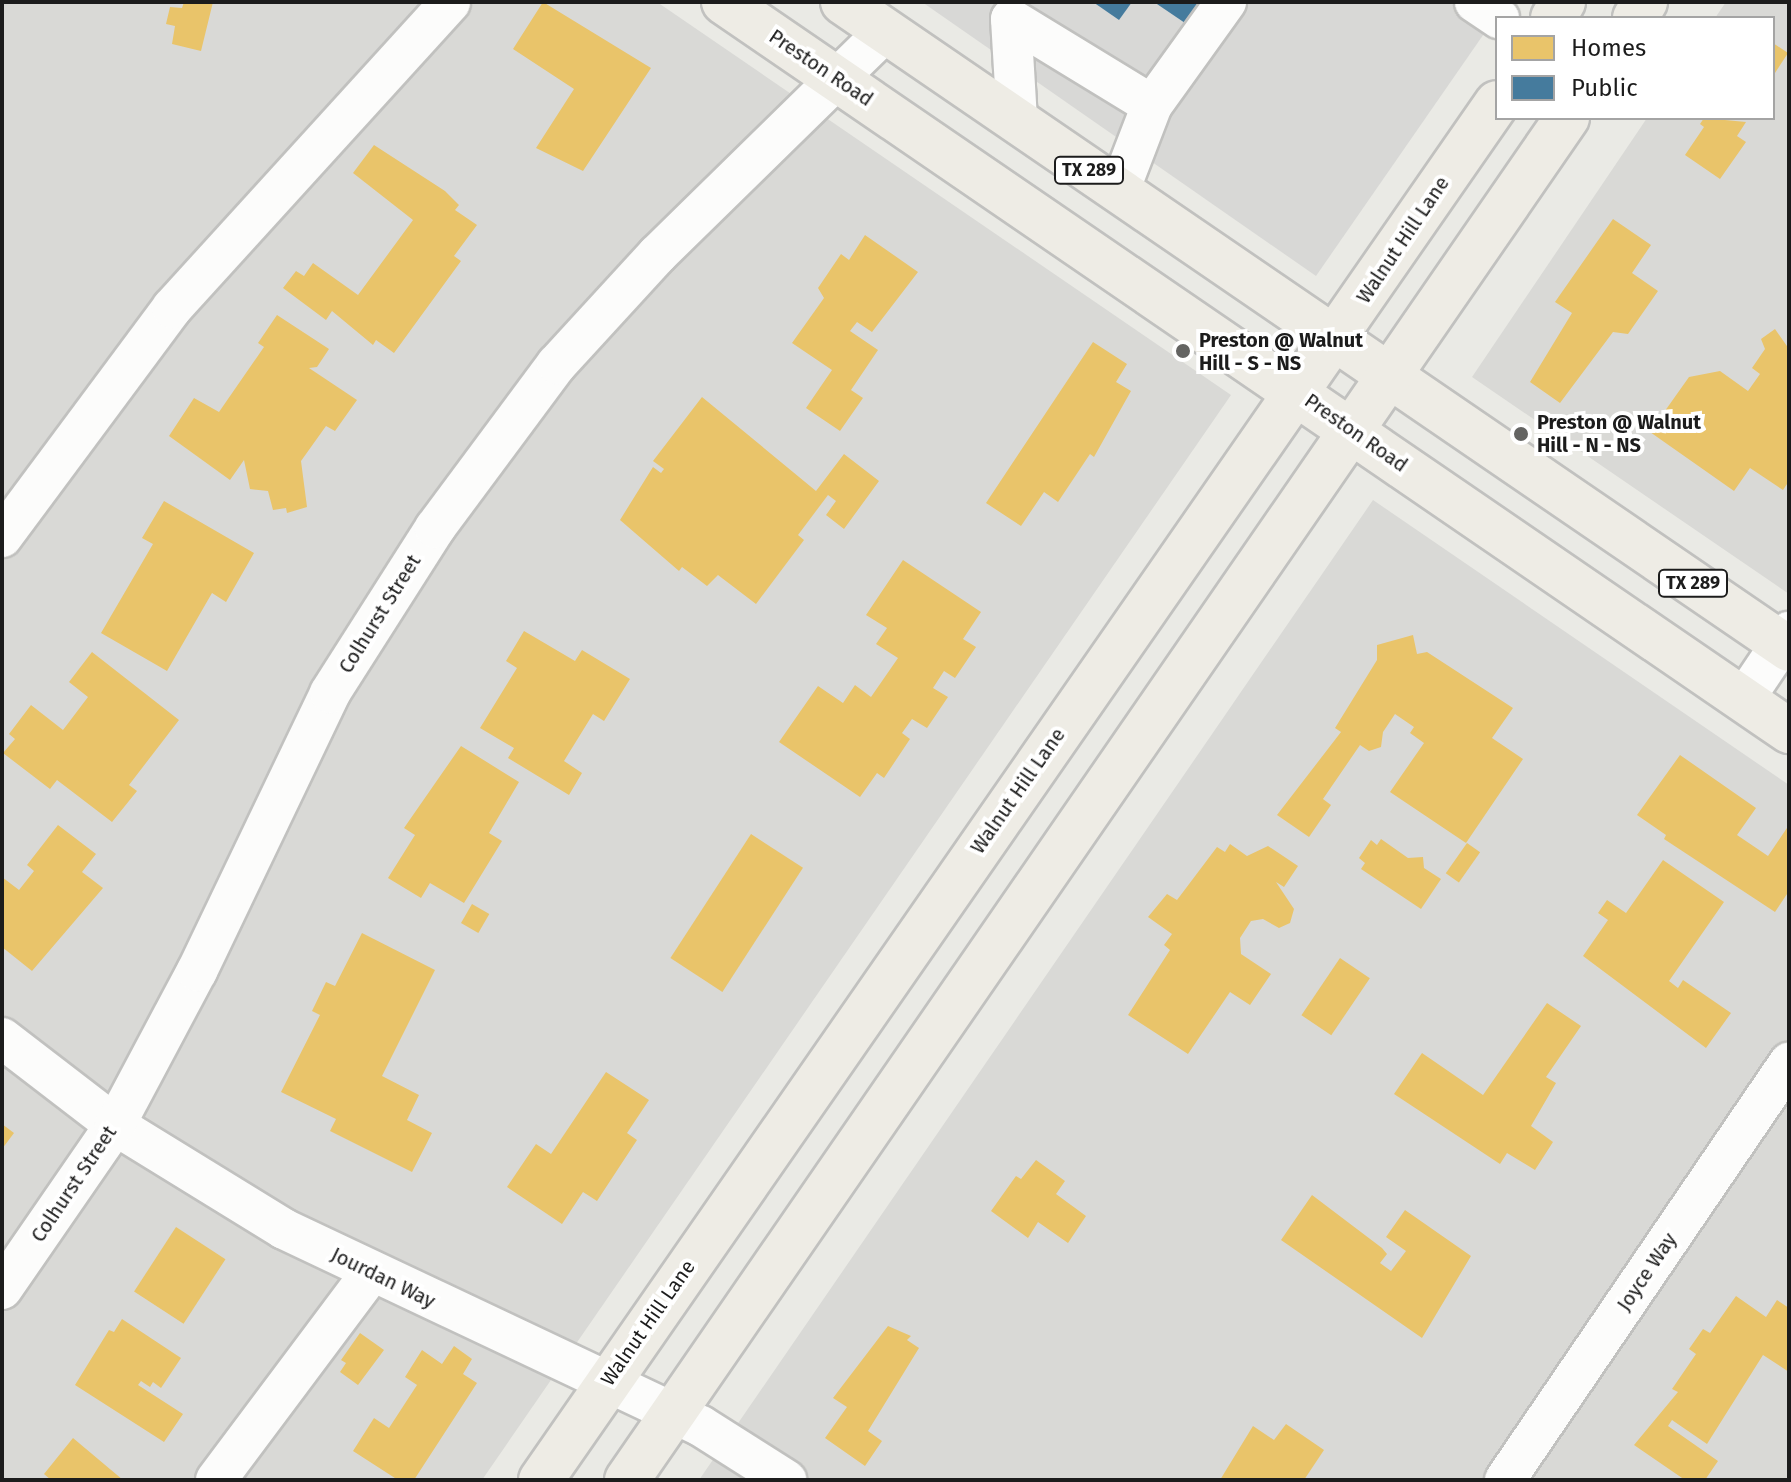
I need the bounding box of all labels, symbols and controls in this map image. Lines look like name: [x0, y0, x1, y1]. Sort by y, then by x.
legend: [1495, 16, 1775, 120]
street label: Preston Road: [764, 24, 878, 112]
text: Homes: [1571, 34, 1646, 62]
text: Public: [1571, 74, 1638, 102]
road number: TX 289: [1053, 156, 1125, 184]
street label: Walnut Hill Lane: [1352, 172, 1454, 308]
place label: Preston @ Walnut Hill - S - NS: [1199, 328, 1363, 375]
marker: Preston @ Walnut Hill - S - NS: [1174, 342, 1192, 360]
street label: Preston Road: [1300, 389, 1412, 477]
place label: Preston @ Walnut Hill - N - NS: [1537, 410, 1701, 457]
marker: Preston @ Walnut Hill - N - NS: [1512, 425, 1530, 443]
street label: Colhurst Street: [334, 550, 426, 678]
road number: TX 289: [1657, 569, 1729, 597]
street label: Walnut Hill Lane: [966, 724, 1070, 858]
street label: Colhurst Street: [26, 1121, 122, 1247]
street label: Joyce Way: [1612, 1228, 1682, 1316]
street label: Jourdan Way: [327, 1243, 439, 1313]
street label: Walnut Hill Lane: [596, 1256, 700, 1390]

